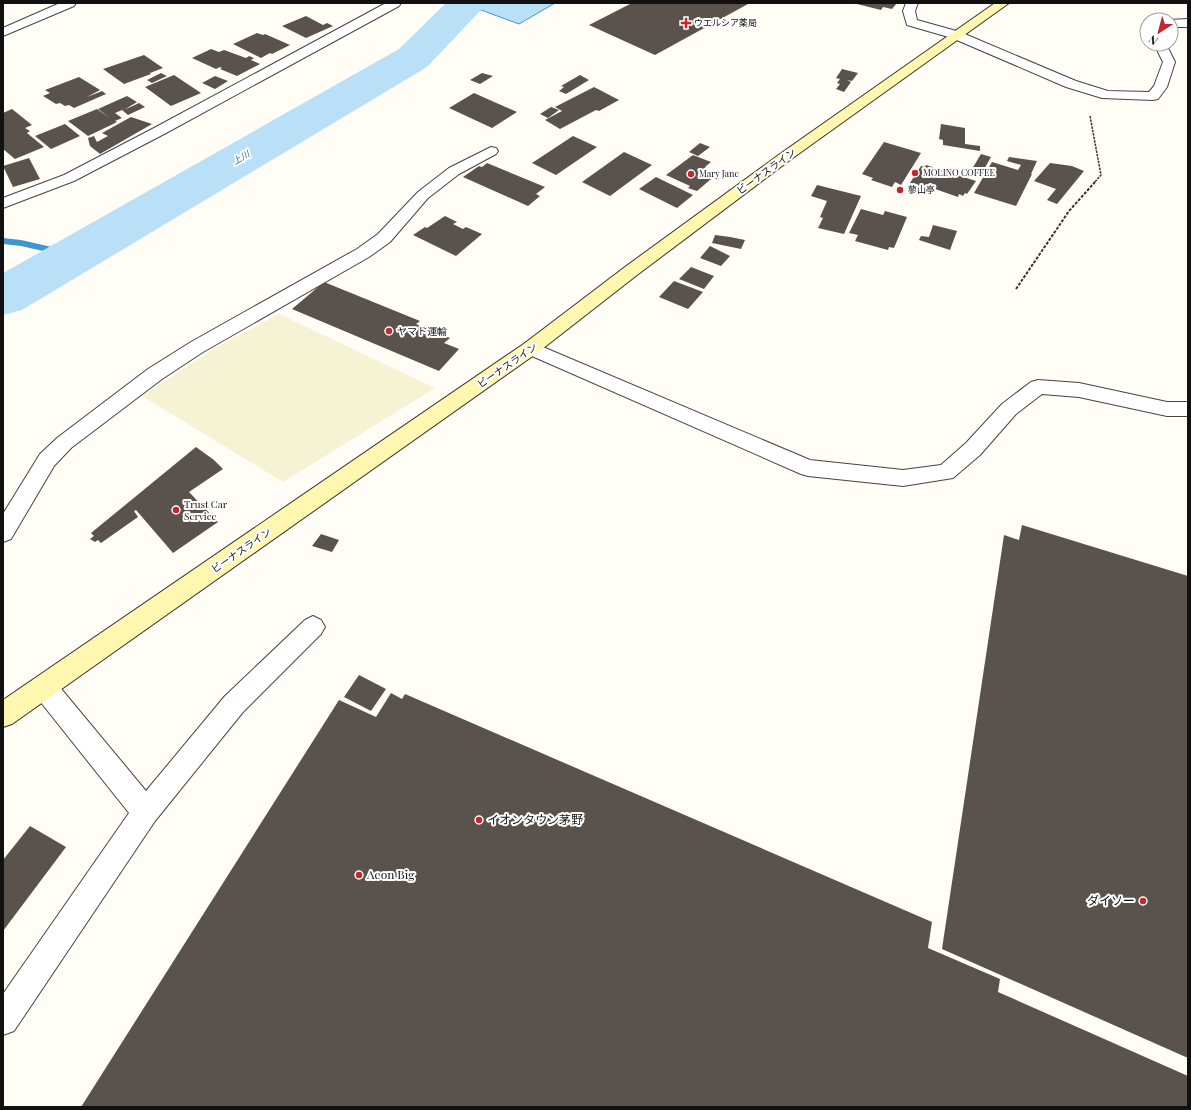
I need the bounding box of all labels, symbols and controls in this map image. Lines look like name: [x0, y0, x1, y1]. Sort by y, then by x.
north arrow: [1139, 12, 1179, 52]
place label: ウエルシア薬局: [694, 16, 757, 28]
marker: ウエルシア薬局: [681, 18, 691, 28]
text: N: [1145, 32, 1160, 49]
street label: ビーナスライン: [734, 145, 798, 197]
water label: 上川: [230, 147, 252, 167]
place label: MOLINO COFFEE: [923, 166, 995, 178]
place label: Mary Jane: [699, 167, 739, 179]
marker: MOLINO COFFEE: [910, 168, 920, 178]
marker: Mary Jane: [686, 169, 696, 179]
place label: 蓼山亭: [908, 183, 935, 195]
marker: 蓼山亭: [895, 185, 905, 195]
place label: ヤマト運輸: [397, 324, 447, 338]
marker: ヤマト運輸: [384, 326, 394, 336]
street label: ビーナスライン: [474, 339, 540, 391]
place label: Trust Car Service: [184, 497, 228, 523]
marker: Trust Car Service: [171, 505, 181, 515]
street label: ビーナスライン: [208, 524, 274, 576]
place label: イオンタウン茅野: [487, 811, 583, 827]
marker: イオンタウン茅野: [474, 815, 484, 825]
place label: Aeon Big: [366, 866, 415, 882]
marker: Aeon Big: [354, 870, 364, 880]
place label: ダイソー: [1087, 892, 1135, 908]
marker: ダイソー: [1138, 896, 1148, 906]

